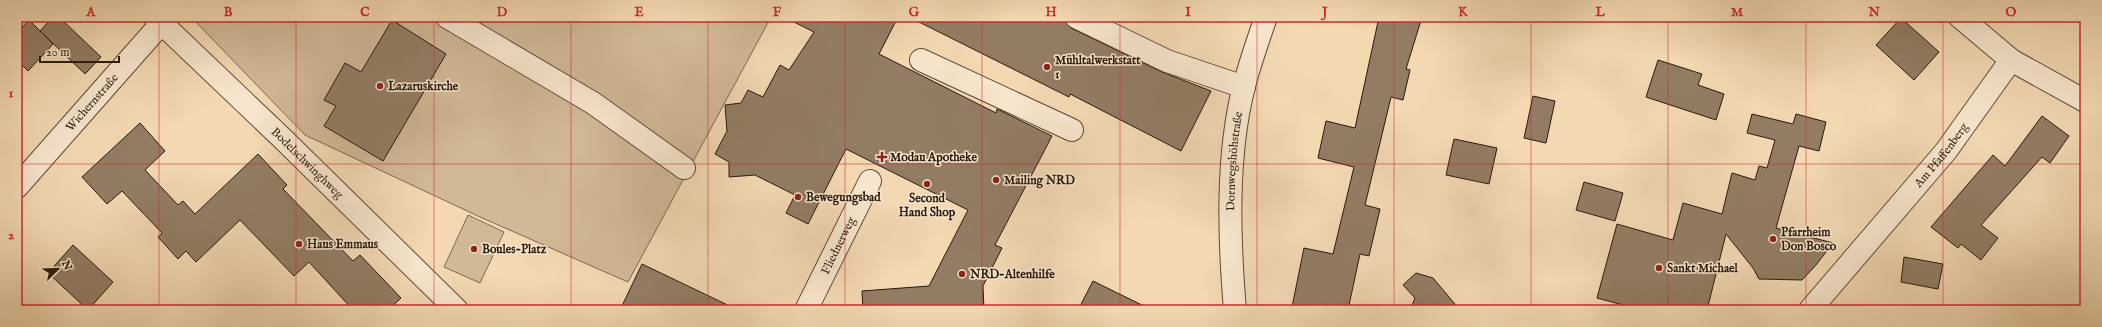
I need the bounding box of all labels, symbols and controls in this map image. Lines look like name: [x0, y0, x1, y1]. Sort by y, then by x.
text: A: [86, 4, 97, 21]
text: B: [224, 4, 233, 21]
text: C: [360, 4, 370, 21]
text: D: [497, 4, 508, 21]
text: E: [634, 4, 644, 21]
text: F: [773, 4, 782, 21]
text: G: [909, 4, 920, 21]
text: H: [1045, 4, 1057, 21]
text: I: [1185, 4, 1191, 21]
text: J: [1320, 4, 1328, 21]
text: K: [1458, 4, 1468, 21]
text: L: [1594, 4, 1605, 21]
text: M: [1731, 4, 1744, 21]
text: N: [1867, 4, 1880, 21]
text: O: [2006, 4, 2017, 21]
scale bar: [40, 38, 119, 64]
text: 20 m: [46, 45, 69, 60]
place label: Mühltalwerkstatt 1: [1055, 53, 1141, 82]
marker: Mühltalwerkstatt 1: [1042, 62, 1052, 72]
street label: Wichernstraße: [62, 70, 122, 134]
place label: Lazaruskirche: [387, 79, 459, 94]
marker: Lazaruskirche: [375, 81, 385, 91]
text: 1: [9, 85, 14, 102]
street label: Dornwegshöhstraße: [1223, 110, 1246, 211]
street label: Am Pfaffenberg: [1910, 119, 1972, 191]
street label: Bodelschwinghweg: [268, 124, 347, 202]
place label: Modau Apotheke: [890, 150, 977, 166]
marker: Modau Apotheke: [877, 152, 887, 162]
place label: Mailing NRD: [1004, 173, 1075, 189]
marker: Mailing NRD: [991, 175, 1001, 185]
marker: Second Hand Shop: [922, 179, 932, 189]
place label: Bewegungsbad: [806, 190, 881, 206]
place label: Second Hand Shop: [899, 191, 956, 221]
marker: Bewegungsbad: [793, 192, 803, 202]
street label: Fliednerweg: [817, 214, 859, 277]
place label: Pfarrheim Don Bosco: [1781, 225, 1837, 254]
text: 2: [8, 227, 14, 244]
marker: Pfarrheim Don Bosco: [1768, 234, 1778, 244]
place label: Haus Emmaus: [307, 237, 379, 252]
marker: Haus Emmaus: [294, 239, 304, 249]
place label: Boules-Platz: [482, 242, 547, 257]
marker: Boules-Platz: [469, 244, 479, 254]
north arrow: [38, 249, 78, 289]
text: N: [58, 257, 75, 273]
place label: Sankt Michael: [1667, 261, 1739, 276]
marker: Sankt Michael: [1654, 263, 1664, 273]
place label: NRD-Altenhilfe: [969, 267, 1055, 282]
marker: NRD-Altenhilfe: [957, 269, 967, 279]

